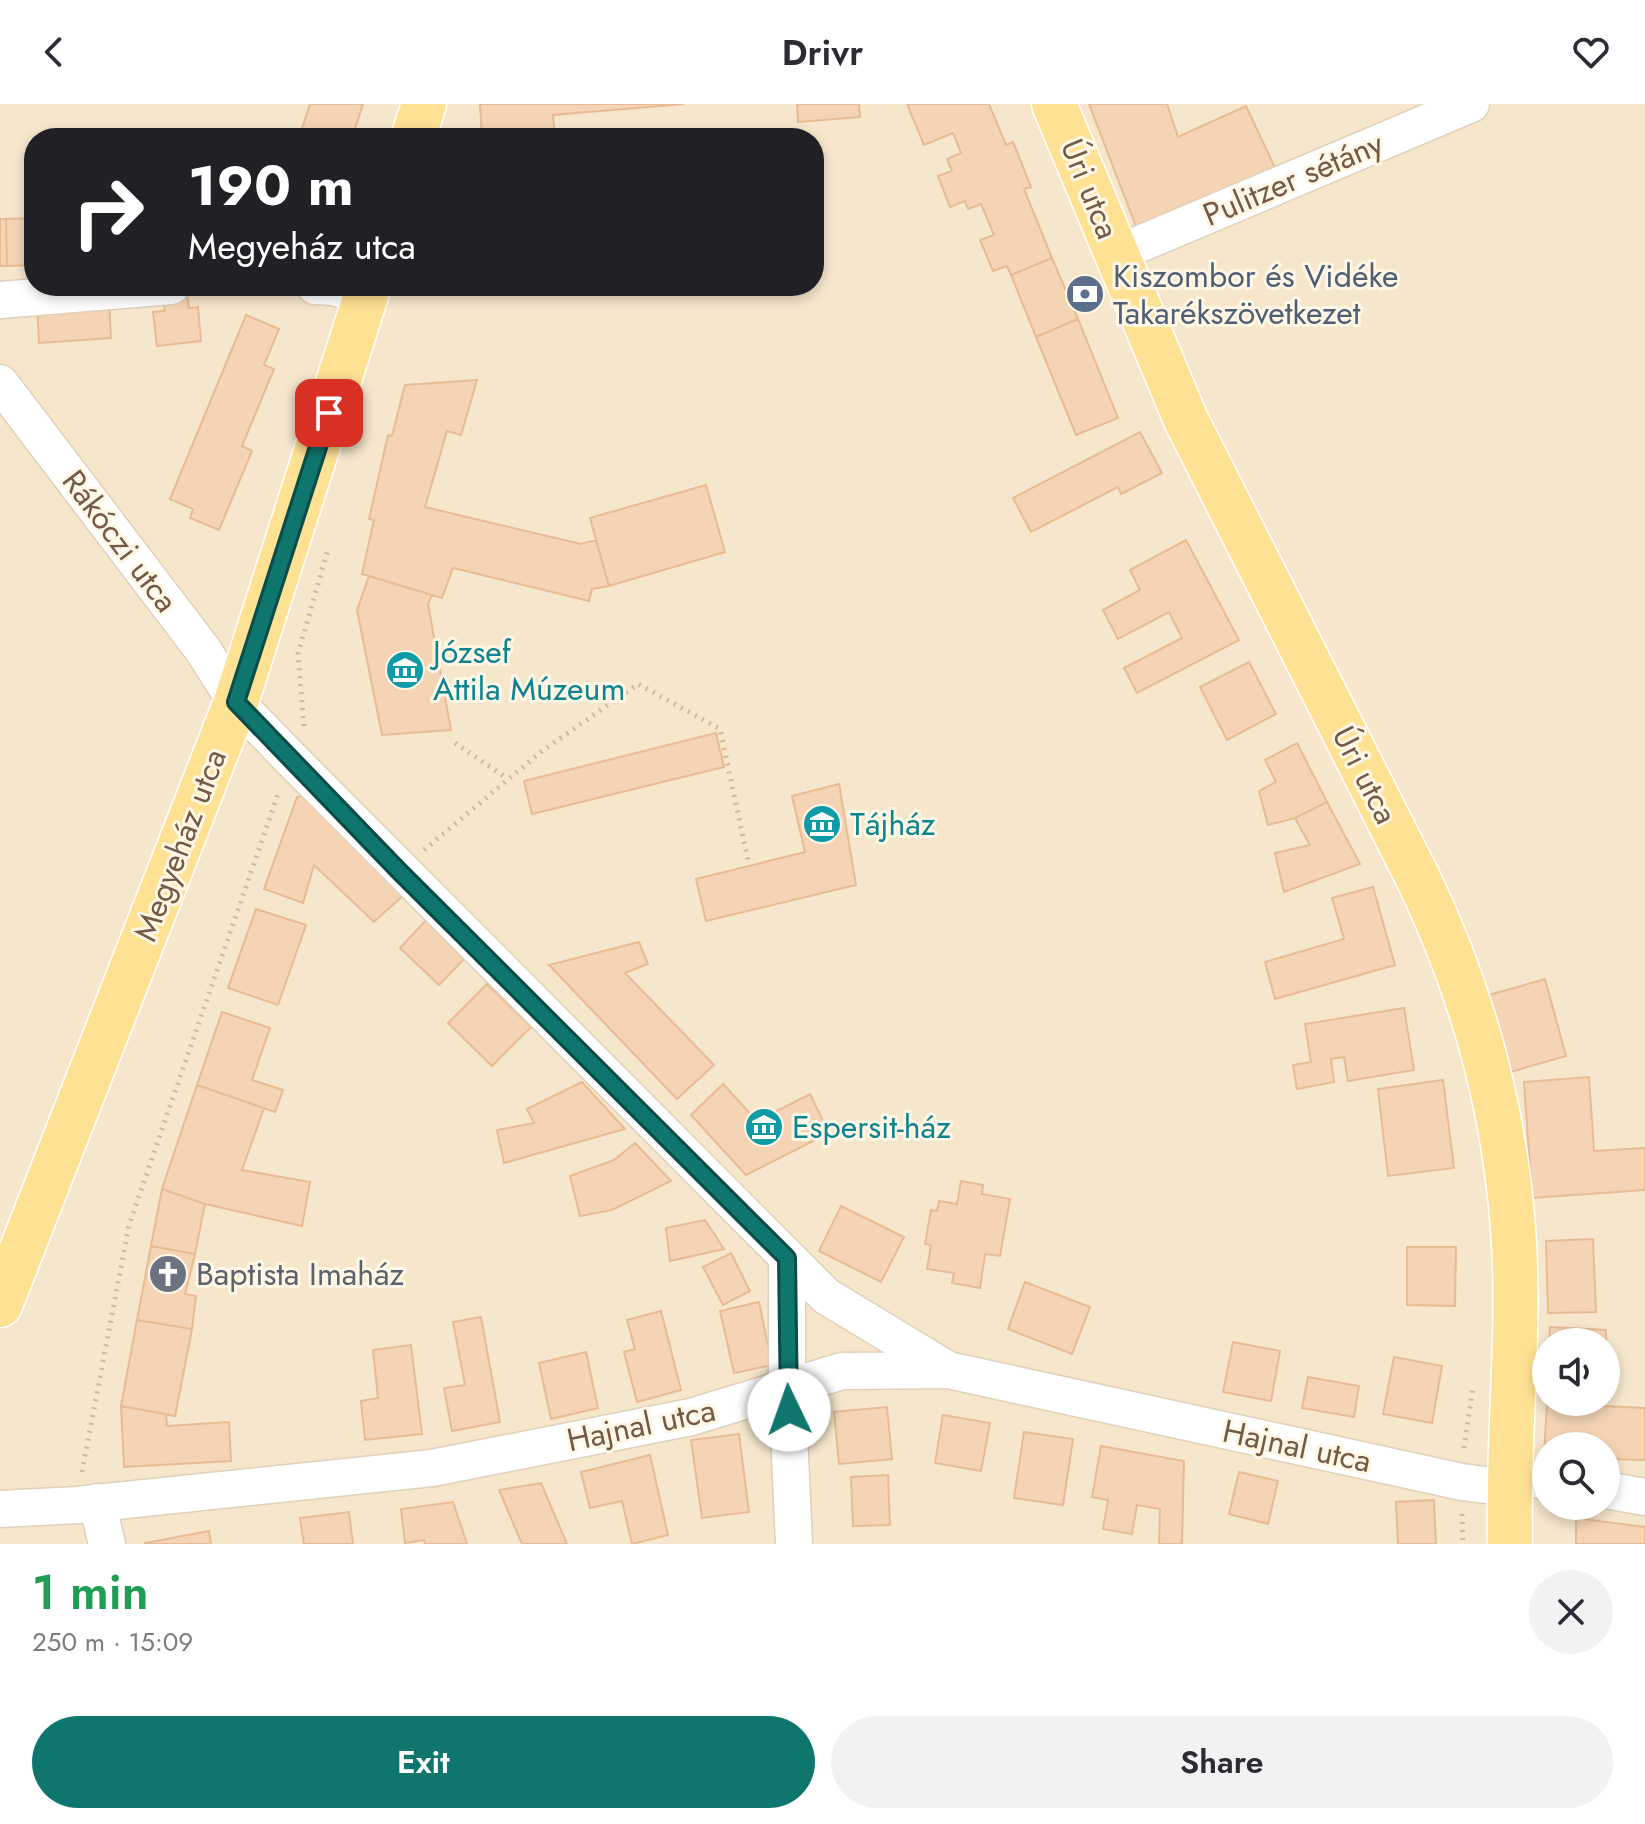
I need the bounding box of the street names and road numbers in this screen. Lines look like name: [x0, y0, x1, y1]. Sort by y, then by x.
street label: Pulitzer sétány: [1196, 120, 1391, 238]
street label: Úri utca: [1049, 132, 1131, 246]
street label: Rákóczi utca: [51, 460, 189, 622]
street label: Úri utca: [1321, 718, 1409, 832]
street label: Megyeház utca: [122, 742, 238, 948]
street label: Hajnal utca: [563, 1387, 719, 1463]
street label: Hajnal utca: [1219, 1408, 1375, 1484]

